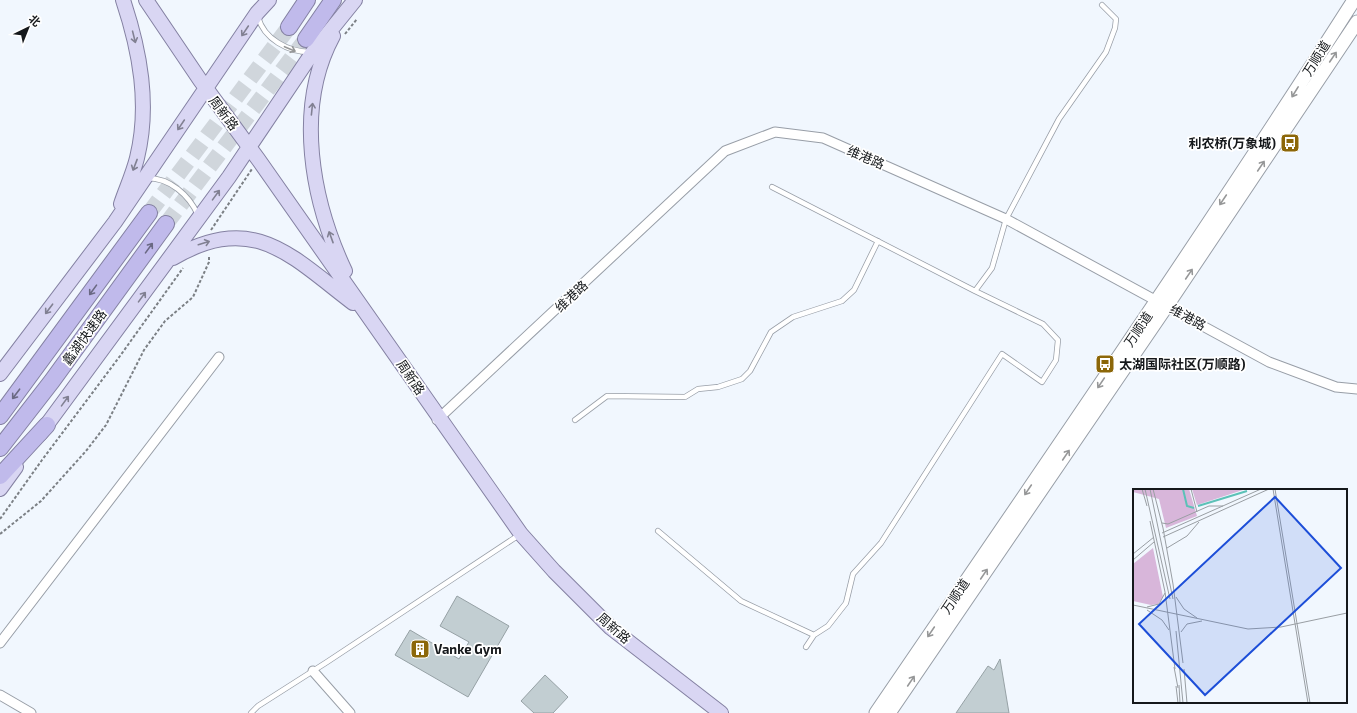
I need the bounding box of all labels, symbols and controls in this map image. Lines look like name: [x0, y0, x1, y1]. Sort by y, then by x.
north arrow: [8, 8, 48, 48]
text: 北: [27, 12, 44, 29]
one-way arrow: [241, 25, 249, 36]
one-way arrow: [131, 30, 139, 43]
street label: 万顺道: [1299, 37, 1333, 79]
one-way arrow: [284, 45, 296, 53]
one-way arrow: [1329, 52, 1337, 63]
one-way arrow: [1291, 86, 1299, 97]
street label: 周新路: [206, 93, 242, 133]
one-way arrow: [309, 103, 316, 116]
one-way arrow: [177, 119, 185, 130]
bus stop icon: 利农桥(万象城): [1279, 132, 1301, 154]
place label: 利农桥(万象城): [1188, 135, 1276, 151]
street label: 维港路: [845, 142, 887, 172]
one-way arrow: [130, 159, 138, 171]
one-way arrow: [1257, 161, 1265, 172]
one-way arrow: [212, 189, 221, 200]
one-way arrow: [1219, 195, 1228, 206]
one-way arrow: [327, 231, 335, 243]
one-way arrow: [197, 239, 209, 247]
one-way arrow: [145, 243, 153, 254]
one-way arrow: [1185, 268, 1193, 279]
street label: 维港路: [551, 277, 591, 315]
one-way arrow: [89, 284, 97, 295]
one-way arrow: [138, 292, 146, 303]
street label: 维港路: [1167, 301, 1209, 333]
one-way arrow: [45, 303, 53, 314]
street label: 蠡湖快速路: [58, 306, 110, 368]
street label: 万顺道: [1120, 308, 1156, 350]
bus stop icon: 太湖国际社区(万顺路): [1094, 353, 1116, 375]
street label: 周新路: [393, 356, 429, 398]
place label: 太湖国际社区(万顺路): [1119, 356, 1246, 372]
one-way arrow: [1097, 377, 1105, 388]
one-way arrow: [12, 389, 20, 400]
one-way arrow: [60, 396, 69, 407]
one-way arrow: [1062, 449, 1070, 461]
one-way arrow: [1024, 484, 1032, 495]
inset map: [1133, 489, 1347, 703]
one-way arrow: [980, 568, 988, 579]
street label: 万顺道: [937, 575, 973, 617]
street label: 周新路: [594, 609, 634, 647]
one-way arrow: [927, 626, 935, 637]
building icon: Vanke Gym: [409, 638, 431, 660]
place label: Vanke Gym: [434, 641, 502, 657]
one-way arrow: [907, 676, 915, 687]

